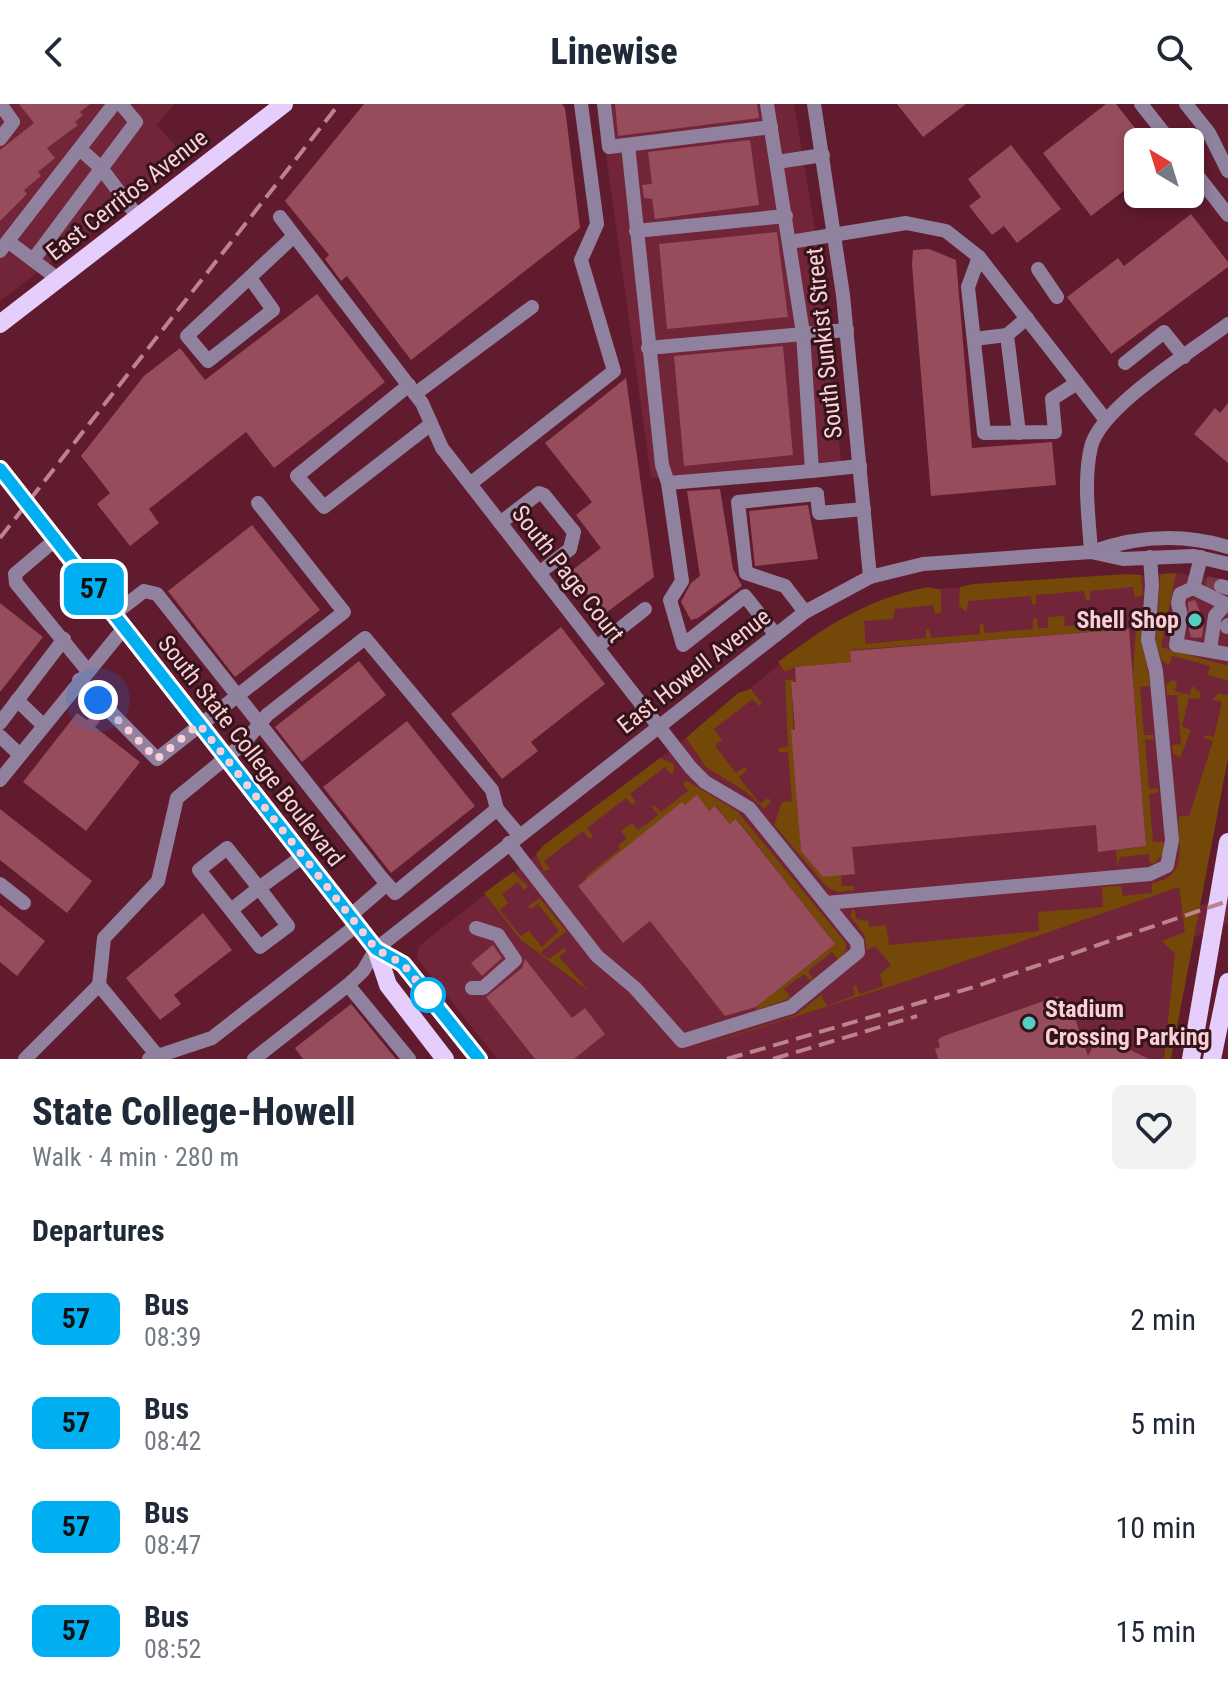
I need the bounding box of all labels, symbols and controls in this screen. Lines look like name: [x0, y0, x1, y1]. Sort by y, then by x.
icon: back: [32, 30, 76, 74]
icon: search: [1152, 30, 1196, 74]
text: Linewise: [550, 31, 678, 73]
street label: East Cerritos Avenue: [41, 123, 213, 267]
north arrow: [1124, 128, 1204, 208]
map controls: [1124, 128, 1204, 208]
street label: South Sunkist Street: [800, 246, 848, 440]
street label: South Page Court: [506, 500, 630, 648]
line badge: 57: [58, 563, 130, 615]
text: 57: [80, 572, 108, 605]
street label: East Howell Avenue: [612, 603, 776, 739]
place label: Shell Shop: [1077, 606, 1179, 634]
marker: Shell Shop: [1186, 611, 1204, 629]
street label: South State College Boulevard: [152, 630, 350, 872]
your location: [78, 680, 118, 720]
unlabelled marker: [411, 978, 445, 1012]
place label: Stadium Crossing Parking: [1045, 995, 1210, 1051]
marker: Stadium Crossing Parking: [1020, 1014, 1038, 1032]
button: heart: [1112, 1085, 1196, 1169]
text: State College-Howell: [32, 1090, 356, 1134]
text: Walk · 4 min · 280 m: [32, 1142, 239, 1172]
text: Departures: [32, 1213, 165, 1248]
text: Bus: [144, 1287, 189, 1322]
text: 57: [62, 1302, 90, 1335]
text: 2 min: [1130, 1302, 1196, 1337]
text: 08:39: [144, 1322, 201, 1352]
text: Bus: [144, 1391, 189, 1426]
text: 57: [62, 1406, 90, 1439]
text: 5 min: [1130, 1406, 1196, 1441]
text: 08:42: [144, 1426, 201, 1456]
text: Bus: [144, 1495, 189, 1530]
text: 57: [62, 1510, 90, 1543]
text: 10 min: [1115, 1510, 1196, 1545]
text: 08:47: [144, 1530, 201, 1560]
text: Bus: [144, 1599, 189, 1634]
text: 57: [62, 1614, 90, 1647]
text: 15 min: [1115, 1614, 1196, 1649]
text: 08:52: [144, 1634, 201, 1664]

